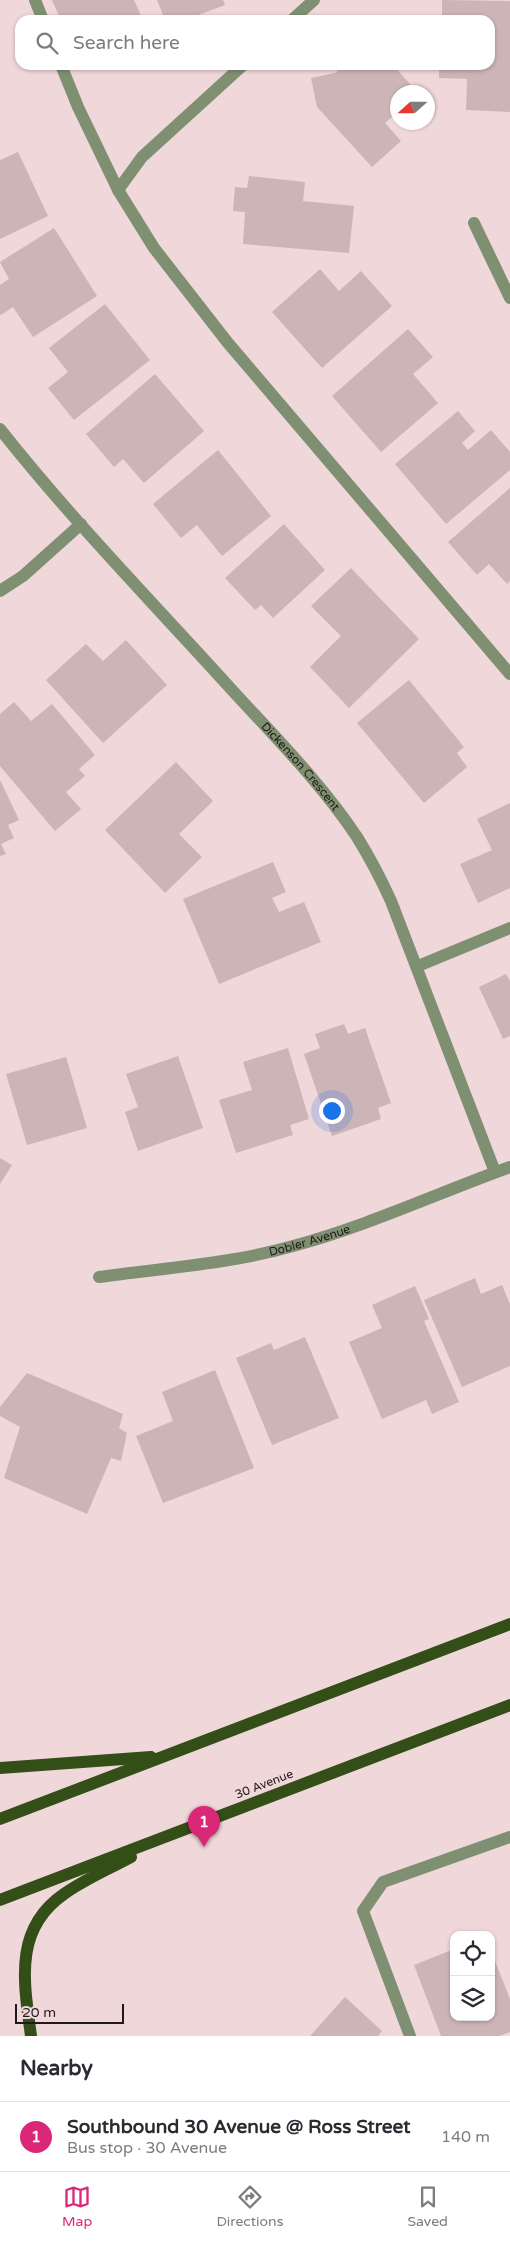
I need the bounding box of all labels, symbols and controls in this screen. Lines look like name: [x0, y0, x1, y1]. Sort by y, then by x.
search box: [15, 15, 495, 70]
icon: search: [33, 29, 61, 57]
text: Search here: [73, 32, 180, 54]
north arrow: [390, 85, 435, 130]
street label: Dickenson Crescent: [258, 719, 343, 814]
your location: [319, 1098, 345, 1124]
street label: Dobler Avenue: [267, 1222, 352, 1259]
street label: 30 Avenue: [233, 1766, 295, 1801]
pin: 1: [188, 1806, 220, 1847]
map controls: [450, 1931, 495, 2021]
button: locate: [450, 1931, 495, 1976]
button: layers: [450, 1976, 495, 2021]
scale bar: [15, 2001, 124, 2024]
text: 20 m: [22, 2004, 56, 2021]
text: Nearby: [20, 2056, 93, 2081]
text: Southbound 30 Avenue @ Ross Street: [67, 2116, 411, 2138]
text: 1: [31, 2127, 41, 2147]
text: 140 m: [441, 2127, 490, 2147]
text: Bus stop · 30 Avenue: [67, 2138, 227, 2158]
tab: Map: [62, 2183, 92, 2230]
tab: Directions: [216, 2183, 283, 2230]
tab: Saved: [407, 2183, 448, 2230]

